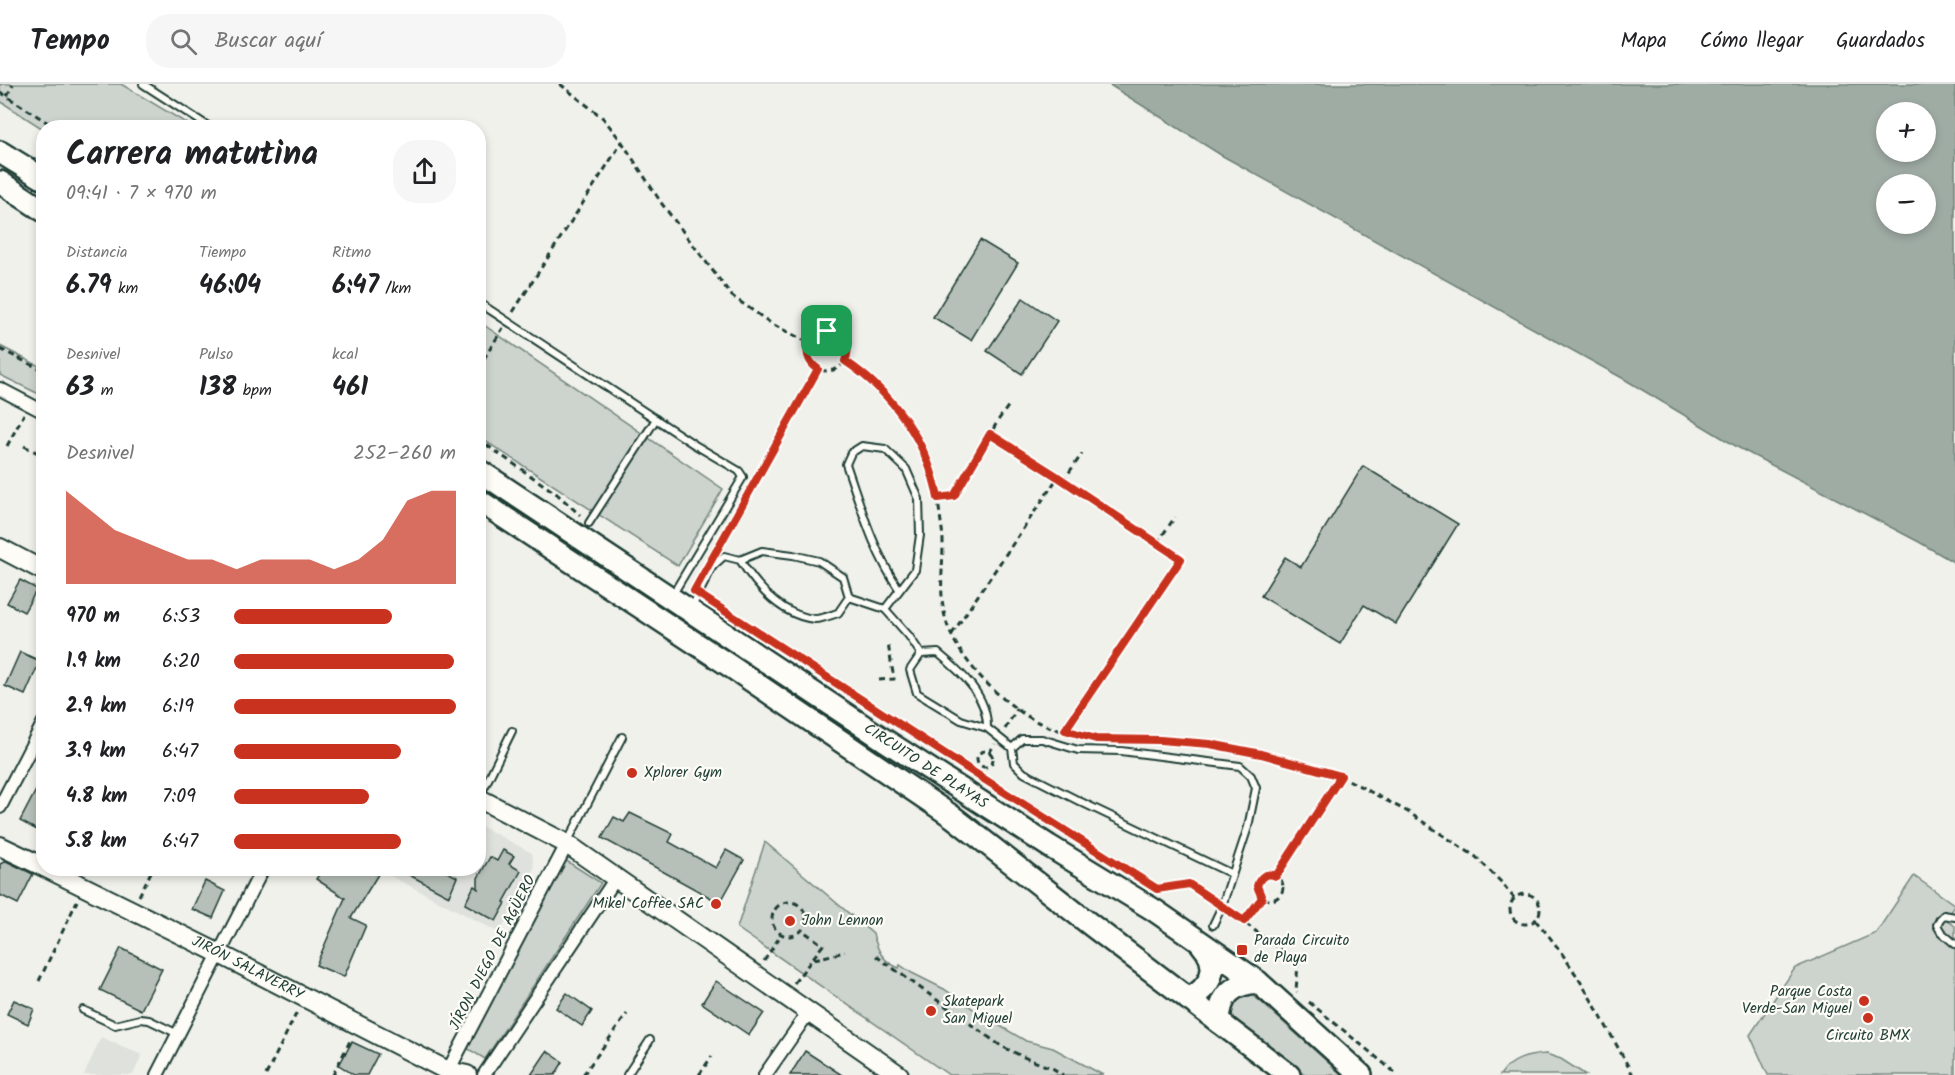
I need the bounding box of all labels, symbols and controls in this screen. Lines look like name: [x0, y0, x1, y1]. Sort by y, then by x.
search box: [146, 14, 566, 68]
text: Tempo: [30, 19, 110, 64]
text: Buscar aquí: [215, 24, 321, 59]
icon: search: [167, 25, 200, 58]
text: Mapa: [1620, 25, 1667, 58]
text: Cómo llegar: [1700, 25, 1803, 58]
text: Guardados: [1836, 25, 1925, 58]
map controls: [1876, 102, 1936, 234]
button: +: [1876, 102, 1936, 162]
text: Carrera matutina: [66, 129, 318, 182]
button: share: [393, 140, 456, 203]
button: −: [1876, 174, 1936, 234]
text: 09:41 · 7 × 970 m: [66, 178, 217, 210]
text: Distancia: [66, 240, 128, 265]
text: Tiempo: [199, 240, 246, 265]
text: Ritmo: [332, 240, 371, 265]
text: 6.79: [66, 265, 112, 307]
text: 46:04: [199, 265, 261, 307]
text: 6:47: [332, 265, 379, 307]
text: km: [112, 276, 138, 301]
text: /km: [379, 276, 411, 301]
pin: [801, 305, 852, 356]
icon: arrive: [810, 314, 843, 347]
text: Desnivel: [66, 342, 121, 367]
text: Pulso: [199, 342, 233, 367]
text: kcal: [332, 342, 358, 367]
text: 63: [66, 367, 94, 409]
text: 138: [199, 367, 236, 409]
text: 461: [332, 367, 368, 409]
text: m: [94, 378, 113, 403]
text: bpm: [236, 378, 272, 403]
text: Desnivel: [66, 438, 134, 470]
text: 252–260 m: [353, 438, 456, 470]
text: 970 m: [66, 601, 120, 633]
text: 6:53: [162, 601, 200, 633]
text: 1.9 km: [66, 646, 121, 678]
text: 6:20: [162, 646, 200, 678]
text: 2.9 km: [66, 691, 126, 723]
text: 6:19: [162, 691, 194, 723]
street label: CIRCUITO DE PLAYAS: [859, 717, 993, 816]
text: 3.9 km: [66, 736, 126, 768]
text: 6:47: [162, 736, 198, 768]
place label: Xplorer Gym: [644, 761, 722, 785]
marker: Xplorer Gym: [625, 766, 639, 780]
text: 4.8 km: [66, 781, 127, 813]
text: 7:09: [162, 781, 196, 813]
text: 5.8 km: [66, 826, 127, 858]
text: 6:47: [162, 826, 198, 858]
street label: JÍRON DIEGO DE AGÜERO: [443, 871, 543, 1035]
place label: Mikel Coffee SAC: [592, 892, 704, 916]
marker: Mikel Coffee SAC: [709, 897, 723, 911]
place label: John Lennon: [802, 909, 884, 933]
marker: John Lennon: [783, 914, 797, 928]
place label: Parada Circuito de Playa: [1254, 929, 1350, 970]
street label: JIRÓN SALAVERRY: [187, 930, 309, 1008]
marker: Parada Circuito de Playa: [1235, 943, 1249, 957]
place label: Parque Costa Verde-San Miguel: [1742, 980, 1852, 1021]
place label: Skatepark San Miguel: [943, 990, 1013, 1031]
marker: Parque Costa Verde-San Miguel: [1857, 994, 1871, 1008]
marker: Skatepark San Miguel: [924, 1004, 938, 1018]
marker: Circuito BMX: [1861, 1011, 1875, 1025]
place label: Circuito BMX: [1826, 1024, 1911, 1048]

